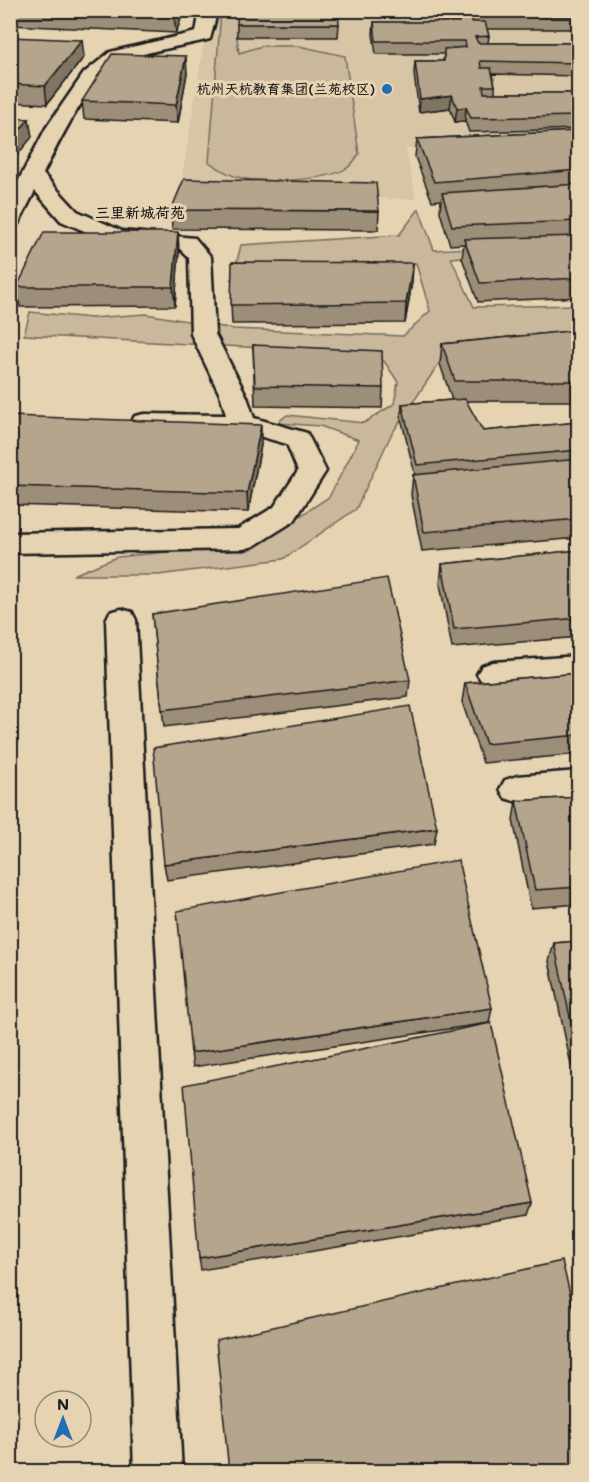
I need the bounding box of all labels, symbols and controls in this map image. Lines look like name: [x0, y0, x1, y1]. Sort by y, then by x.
place label: 杭州天杭教育集团(兰苑校区): [196, 79, 375, 98]
marker: 杭州天杭教育集团(兰苑校区): [380, 82, 394, 96]
district label: 三里新城荷苑: [95, 202, 185, 222]
north arrow: [33, 1389, 93, 1449]
text: N: [57, 1393, 69, 1414]

